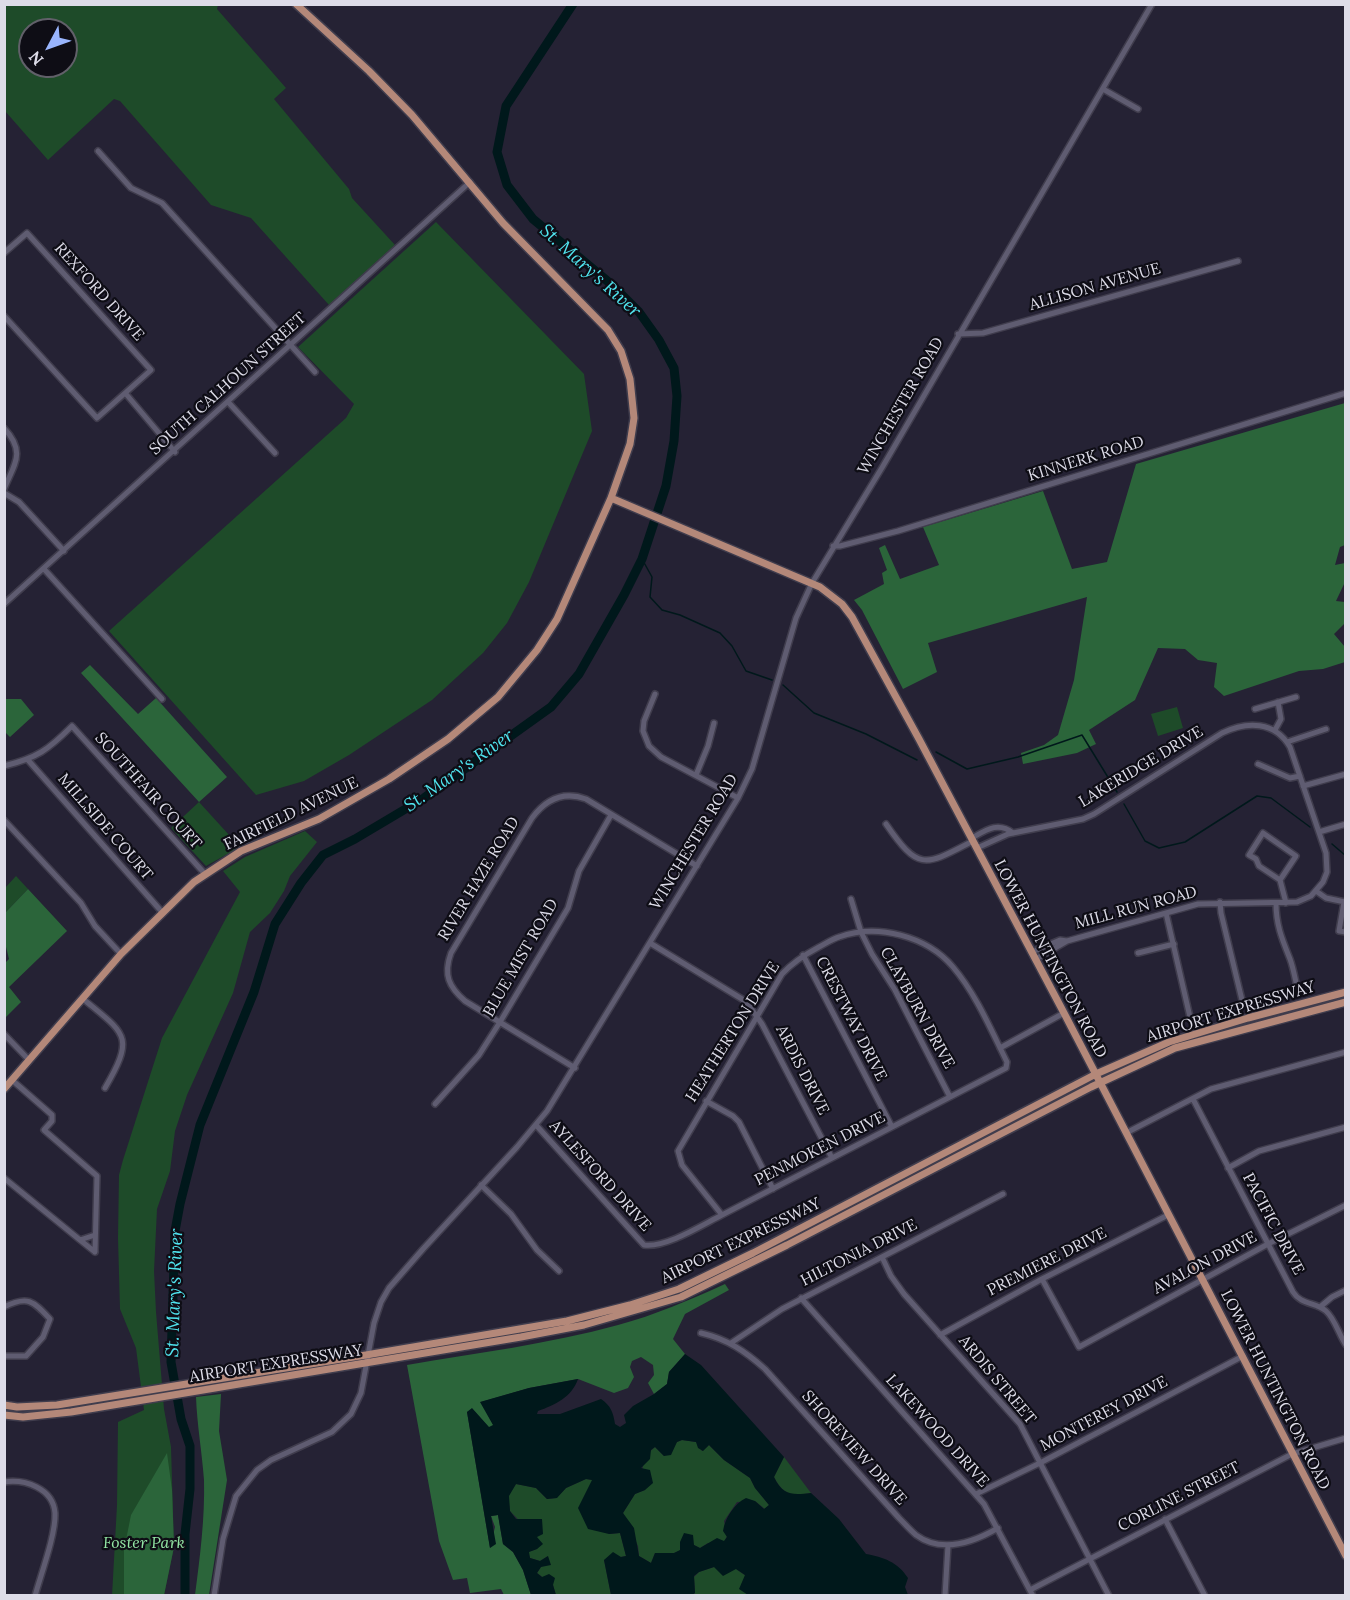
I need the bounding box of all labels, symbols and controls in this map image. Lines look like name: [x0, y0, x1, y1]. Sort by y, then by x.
north arrow: [18, 18, 78, 78]
text: N: [24, 47, 48, 70]
water label: St. Mary's River: [535, 220, 645, 322]
street label: REXFORD DRIVE: [50, 239, 148, 345]
street label: ALLISON AVENUE: [1027, 259, 1163, 315]
street label: SOUTH CALHOUN STREET: [146, 309, 310, 459]
street label: WINCHESTER ROAD: [854, 334, 948, 478]
street label: KINNERK ROAD: [1026, 432, 1146, 486]
street label: LAKERIDGE DRIVE: [1075, 722, 1207, 812]
water label: St. Mary's River: [400, 725, 518, 817]
street label: SOUTHFAIR COURT: [91, 729, 205, 853]
street label: MILLSIDE COURT: [53, 770, 157, 884]
street label: WINCHESTER ROAD: [646, 771, 742, 913]
street label: FAIRFIELD AVENUE: [221, 773, 361, 855]
street label: RIVER HAZE ROAD: [434, 814, 524, 944]
street label: LOWER HUNTINGTON ROAD: [989, 857, 1111, 1061]
street label: MILL RUN ROAD: [1073, 882, 1199, 934]
street label: BLUE MIST ROAD: [479, 896, 563, 1020]
street label: CLAYBURN DRIVE: [876, 944, 958, 1072]
street label: CRESTWAY DRIVE: [811, 954, 891, 1084]
street label: HEATHERTON DRIVE: [682, 958, 784, 1106]
street label: AIRPORT EXPRESSWAY: [1144, 977, 1318, 1047]
street label: ARDIS DRIVE: [771, 1022, 833, 1118]
street label: PENMOKEN DRIVE: [752, 1108, 888, 1190]
street label: AYLESFORD DRIVE: [545, 1116, 655, 1236]
street label: PACIFIC DRIVE: [1238, 1170, 1308, 1278]
street label: AIRPORT EXPRESSWAY: [658, 1194, 824, 1288]
street label: HILTONIA DRIVE: [797, 1215, 921, 1291]
street label: PREMIERE DRIVE: [984, 1224, 1110, 1300]
water label: St. Mary's River: [162, 1228, 188, 1358]
street label: AVALON DRIVE: [1150, 1228, 1260, 1298]
street label: LOWER HUNTINGTON ROAD: [1216, 1287, 1334, 1493]
street label: ARDIS STREET: [954, 1332, 1040, 1428]
street label: AIRPORT EXPRESSWAY: [188, 1341, 364, 1387]
street label: LAKEWOOD DRIVE: [881, 1371, 993, 1491]
street label: MONTEREY DRIVE: [1037, 1372, 1171, 1456]
street label: SHOREVIEW DRIVE: [798, 1387, 910, 1509]
street label: CORLINE STREET: [1115, 1458, 1243, 1536]
park label: Foster Park: [103, 1533, 185, 1553]

